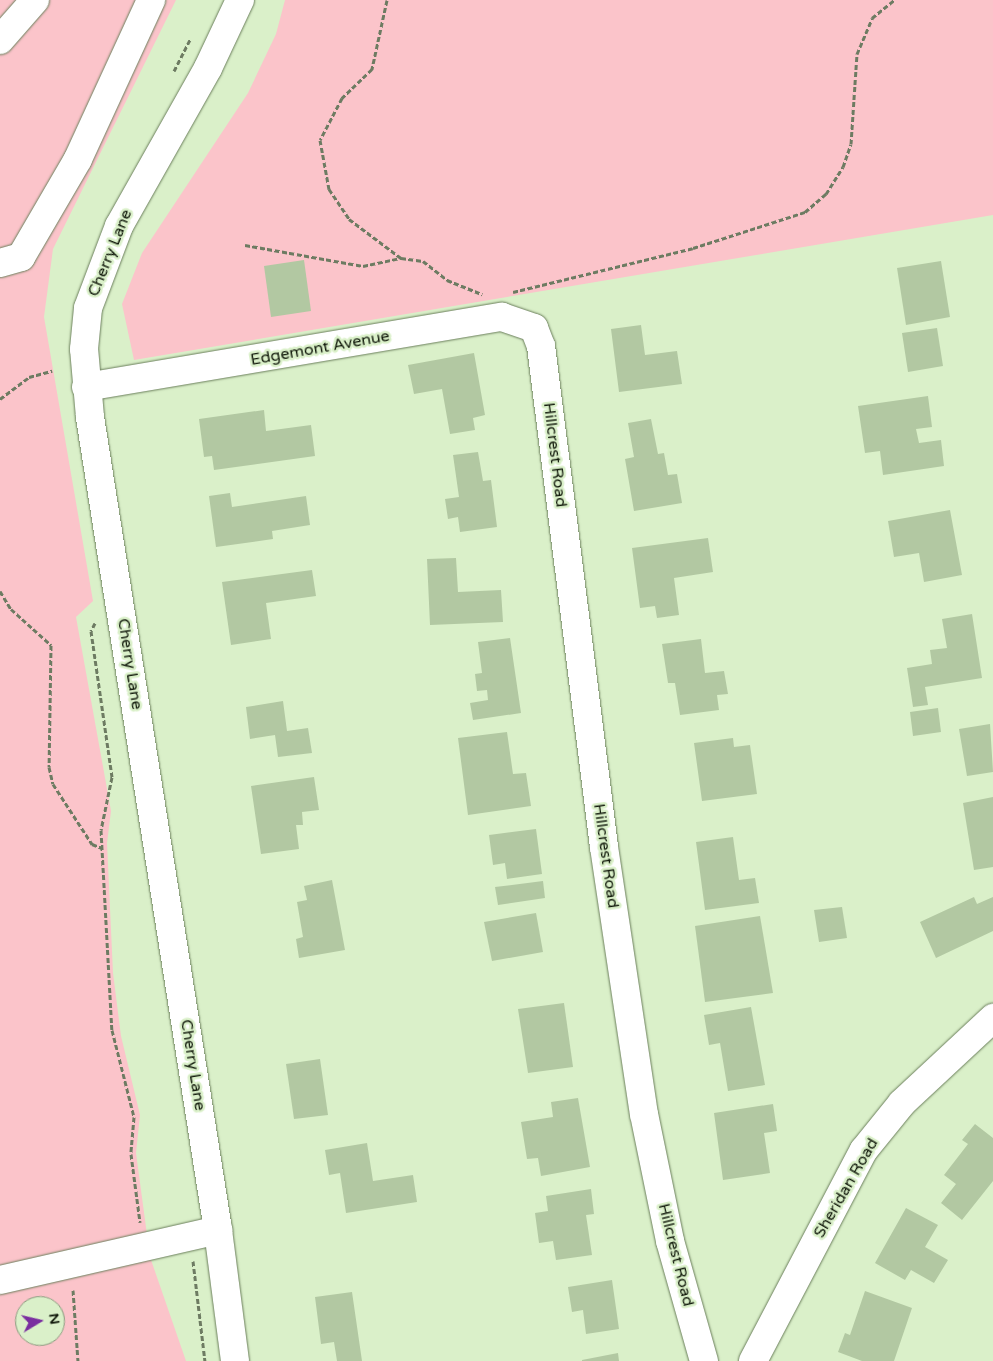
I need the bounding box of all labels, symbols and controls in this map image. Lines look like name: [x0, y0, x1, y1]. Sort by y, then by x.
street label: Cherry Lane: [84, 207, 136, 299]
street label: Edgemont Avenue: [249, 326, 391, 370]
street label: Hillcrest Road: [539, 402, 571, 508]
street label: Cherry Lane: [113, 617, 147, 711]
street label: Hillcrest Road: [589, 802, 623, 910]
street label: Cherry Lane: [176, 1018, 210, 1112]
street label: Sheridan Road: [810, 1135, 882, 1241]
street label: Hillcrest Road: [654, 1202, 698, 1308]
north arrow: [15, 1296, 65, 1346]
text: N: [45, 1312, 64, 1326]

